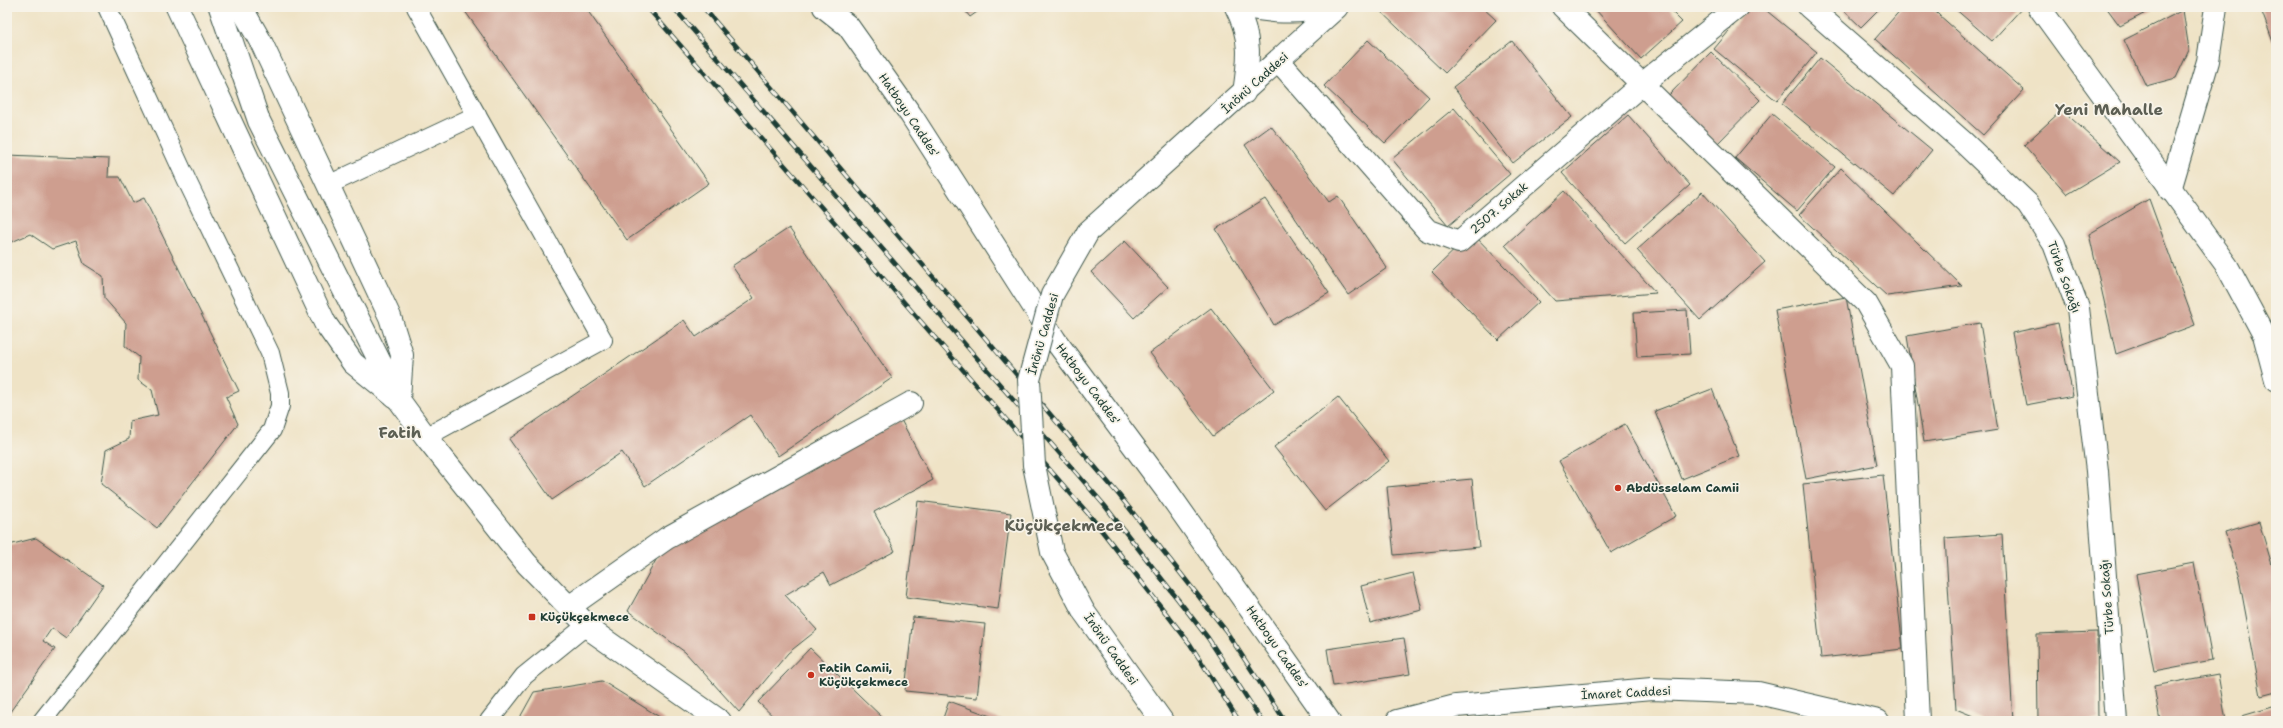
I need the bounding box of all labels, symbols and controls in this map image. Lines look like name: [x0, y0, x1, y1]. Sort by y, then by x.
street label: İnönü Caddesi: [1218, 49, 1292, 117]
street label: Hatboyu Caddes': [875, 70, 943, 160]
district label: Yeni Mahalle: [2055, 99, 2163, 120]
street label: 2507. Sokak: [1467, 178, 1531, 238]
street label: Türbe Sokağı: [2044, 239, 2084, 315]
street label: İnönü Caddesi: [1024, 291, 1062, 377]
street label: Hatboyu Caddes': [1052, 340, 1124, 428]
district label: Fatih: [379, 422, 422, 443]
place label: Abdüsselam Camii: [1626, 480, 1740, 496]
marker: Abdüsselam Camii: [1613, 483, 1623, 493]
district label: Küçükçekmece: [1004, 515, 1124, 536]
street label: Türbe Sokağı: [2096, 559, 2118, 635]
street label: Hatboyu Caddes': [1242, 602, 1312, 692]
place label: Küçükçekmece: [540, 609, 629, 625]
street label: İnönü Caddesi: [1080, 610, 1142, 688]
marker: Küçükçekmece: [527, 612, 537, 622]
place label: Fatih Camii, Küçükçekmece: [819, 660, 908, 690]
marker: Fatih Camii, Küçükçekmece: [806, 670, 816, 680]
street label: İmaret Caddesi: [1581, 683, 1671, 703]

